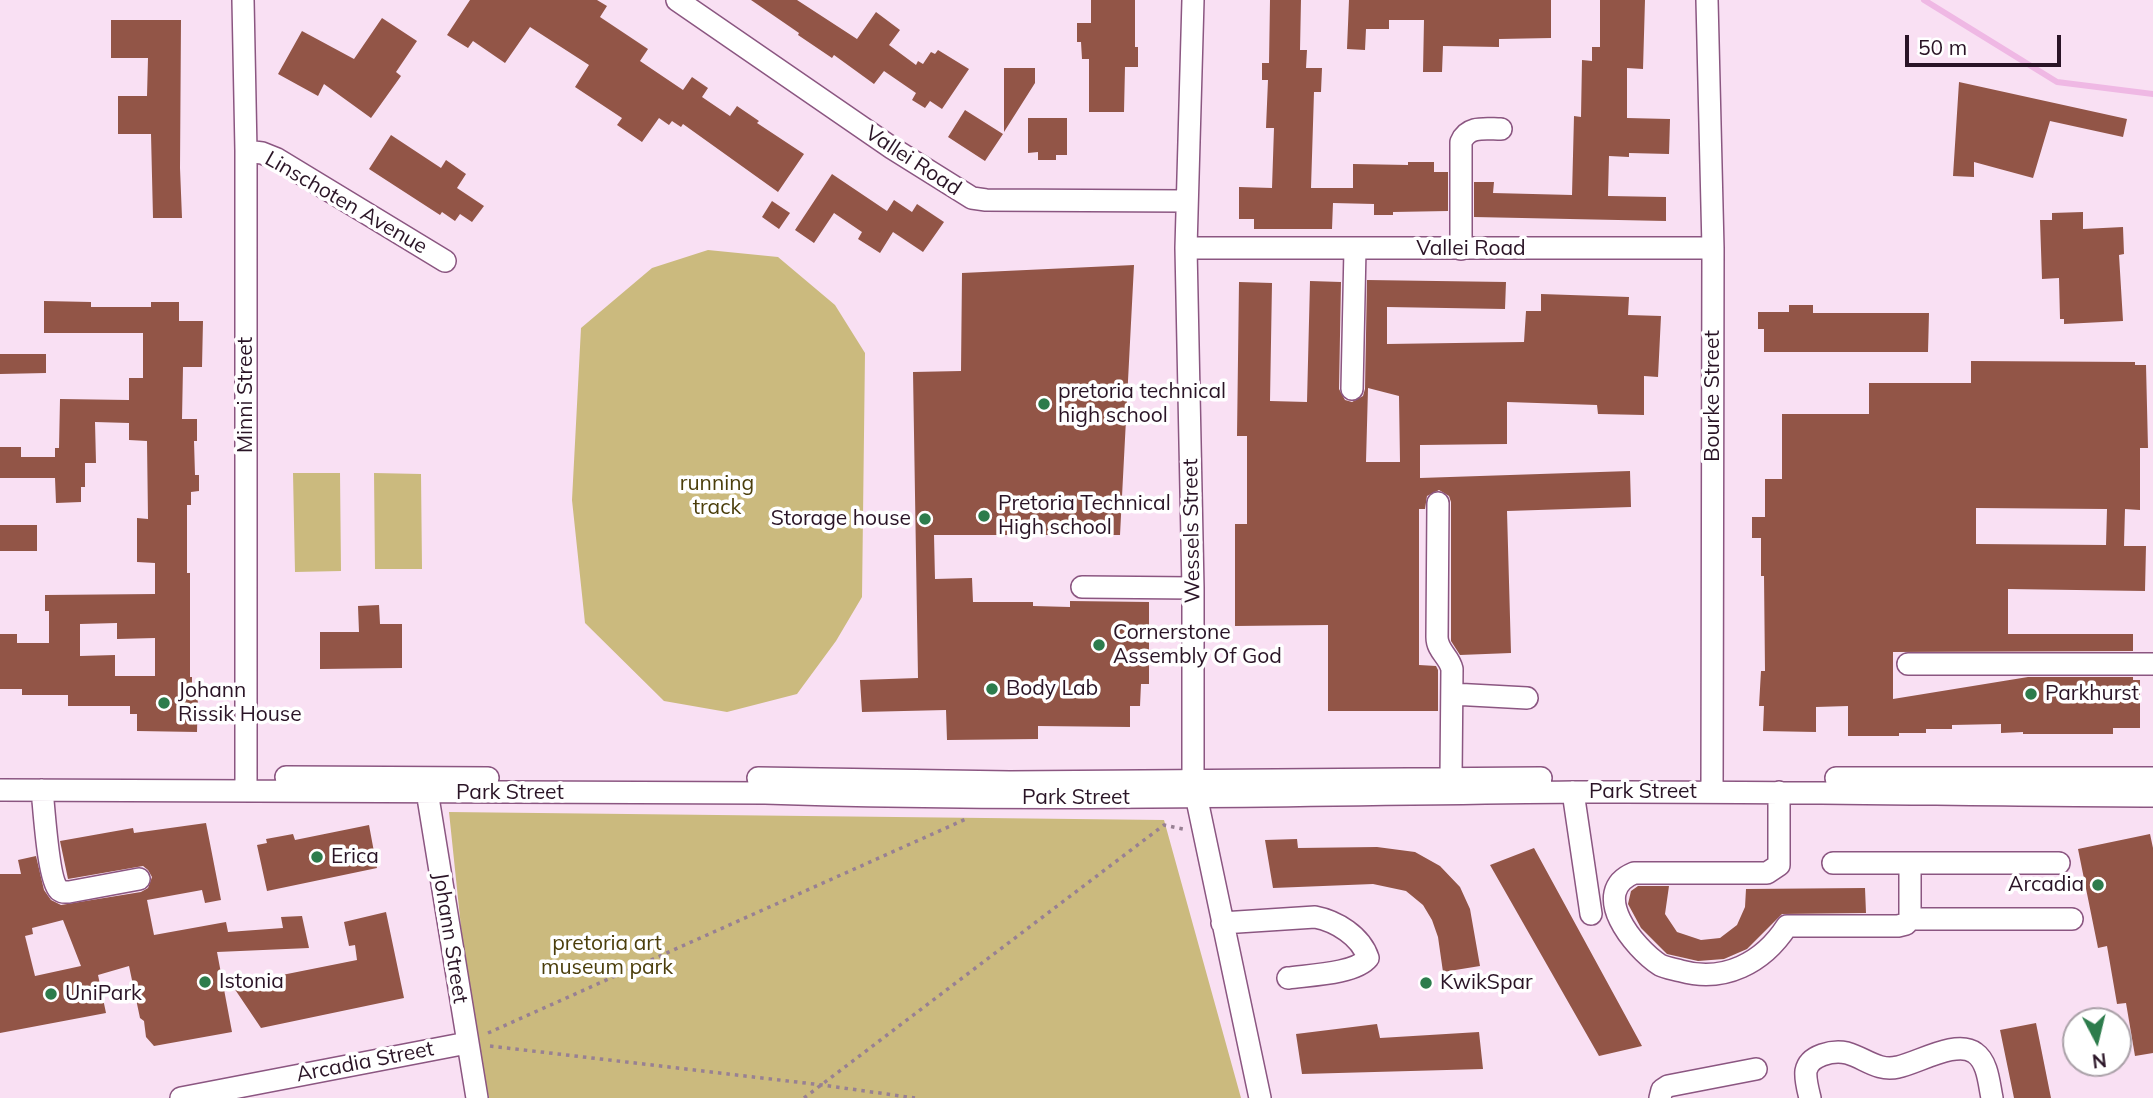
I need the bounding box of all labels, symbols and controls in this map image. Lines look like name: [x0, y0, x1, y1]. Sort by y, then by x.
scale bar: [1908, 21, 2064, 65]
text: 50 m: [1918, 34, 1967, 60]
street label: Vallei Road: [860, 121, 966, 201]
street label: Linschoten Avenue: [260, 146, 432, 260]
street label: Vallei Road: [1416, 236, 1526, 262]
street label: Bourke Street: [1700, 330, 1726, 462]
street label: Minni Street: [233, 337, 259, 453]
place label: pretoria technical high school: [1058, 379, 1226, 429]
marker: pretoria technical high school: [1036, 396, 1052, 412]
street label: Wessels Street: [1178, 458, 1206, 604]
park label: running track: [680, 471, 754, 521]
place label: Pretoria Technical High school: [998, 491, 1171, 541]
place label: Storage house: [771, 506, 911, 532]
marker: Pretoria Technical High school: [976, 508, 992, 524]
marker: Storage house: [917, 511, 933, 527]
place label: Cornerstone Assembly Of God: [1113, 620, 1282, 670]
marker: Cornerstone Assembly Of God: [1091, 637, 1107, 653]
place label: Body Lab: [1006, 676, 1098, 702]
place label: Johann Rissik House: [178, 678, 302, 728]
marker: Body Lab: [984, 681, 1000, 697]
place label: Parkhurst: [2045, 681, 2139, 707]
marker: Parkhurst: [2023, 686, 2039, 702]
marker: Johann Rissik House: [156, 695, 172, 711]
street label: Park Street: [1589, 779, 1697, 805]
street label: Park Street: [456, 780, 564, 806]
street label: Park Street: [1022, 785, 1130, 811]
place label: Erica: [331, 844, 379, 870]
marker: Erica: [309, 849, 325, 865]
street label: Johann Street: [427, 871, 473, 1005]
place label: Arcadia: [2008, 872, 2084, 898]
marker: Arcadia: [2090, 877, 2106, 893]
park label: pretoria art museum park: [541, 931, 673, 981]
place label: Istonia: [219, 969, 284, 995]
place label: KwikSpar: [1440, 970, 1533, 996]
marker: Istonia: [197, 974, 213, 990]
marker: KwikSpar: [1418, 975, 1434, 991]
place label: UniPark: [65, 981, 142, 1007]
marker: UniPark: [43, 986, 59, 1002]
north arrow: [2062, 1007, 2132, 1077]
street label: Arcadia Street: [294, 1036, 436, 1088]
text: N: [2091, 1048, 2108, 1074]

